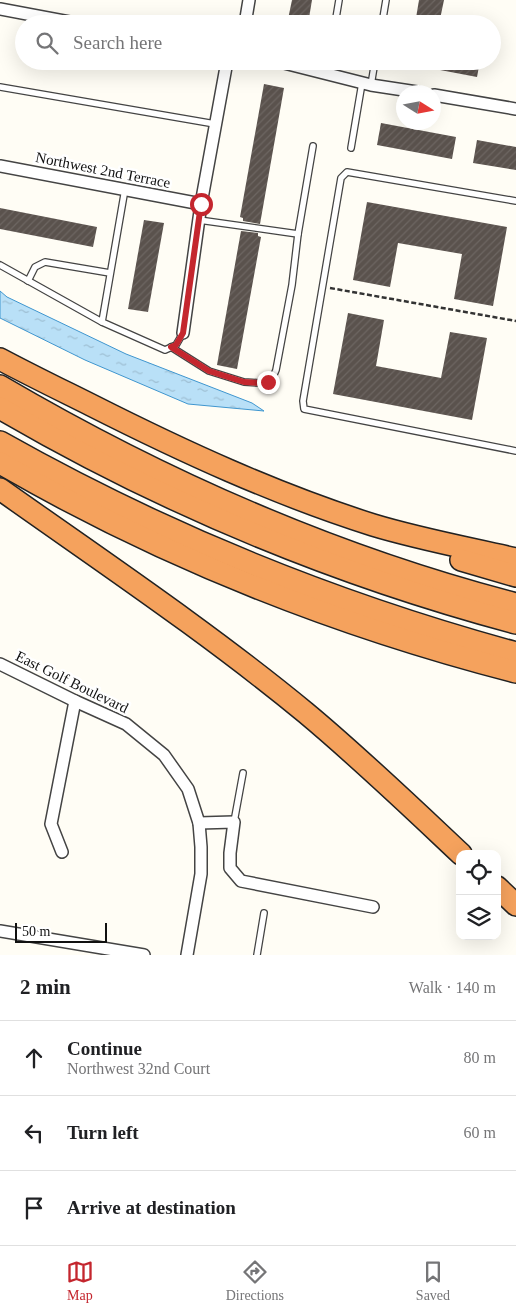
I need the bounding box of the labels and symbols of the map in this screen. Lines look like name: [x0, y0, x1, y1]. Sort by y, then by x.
north arrow: [396, 85, 441, 130]
street label: Northwest 2nd Terrace: [34, 149, 172, 191]
route start: [190, 193, 213, 216]
route end: [257, 371, 280, 394]
street label: East Golf Boulevard: [13, 648, 131, 716]
scale bar: [15, 920, 108, 943]

